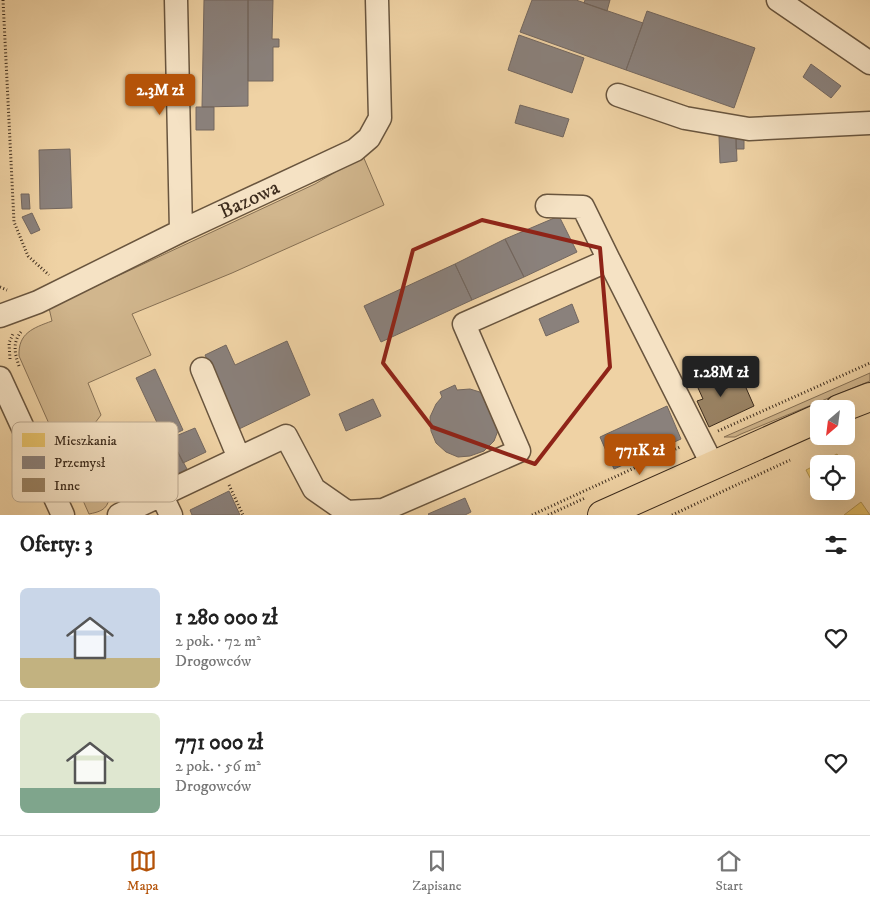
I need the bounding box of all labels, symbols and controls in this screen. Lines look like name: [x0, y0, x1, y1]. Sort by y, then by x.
pin: 2.3M zł: [114, 74, 206, 116]
text: 2.3M zł: [136, 80, 184, 100]
street label: Bazowa: [215, 175, 284, 225]
pin: 1.28M zł: [669, 356, 773, 398]
text: 1.28M zł: [693, 362, 749, 382]
north arrow: [810, 400, 855, 445]
map controls: [810, 400, 855, 500]
legend: [12, 422, 178, 502]
text: Mieszkania: [54, 432, 117, 450]
pin: 771K zł: [594, 434, 686, 476]
text: 771K zł: [615, 440, 665, 460]
text: Przemysł: [54, 454, 106, 472]
button: locate: [810, 455, 855, 500]
text: Inne: [54, 477, 80, 495]
icon: filters: [822, 531, 850, 559]
text: Oferty: 3: [20, 532, 93, 558]
text: 1 280 000 zł: [175, 605, 278, 631]
icon: home: [60, 608, 120, 668]
icon: heart: [822, 624, 850, 652]
text: 2 pok. · 72 m²: [175, 631, 261, 651]
text: Drogowców: [175, 651, 251, 671]
text: 771 000 zł: [175, 730, 263, 756]
icon: home: [60, 733, 120, 793]
icon: heart: [822, 749, 850, 777]
text: 2 pok. · 56 m²: [175, 756, 261, 776]
text: Drogowców: [175, 776, 251, 796]
tab: Mapa: [127, 847, 159, 895]
tab: Zapisane: [412, 847, 461, 895]
tab: Start: [715, 847, 743, 895]

